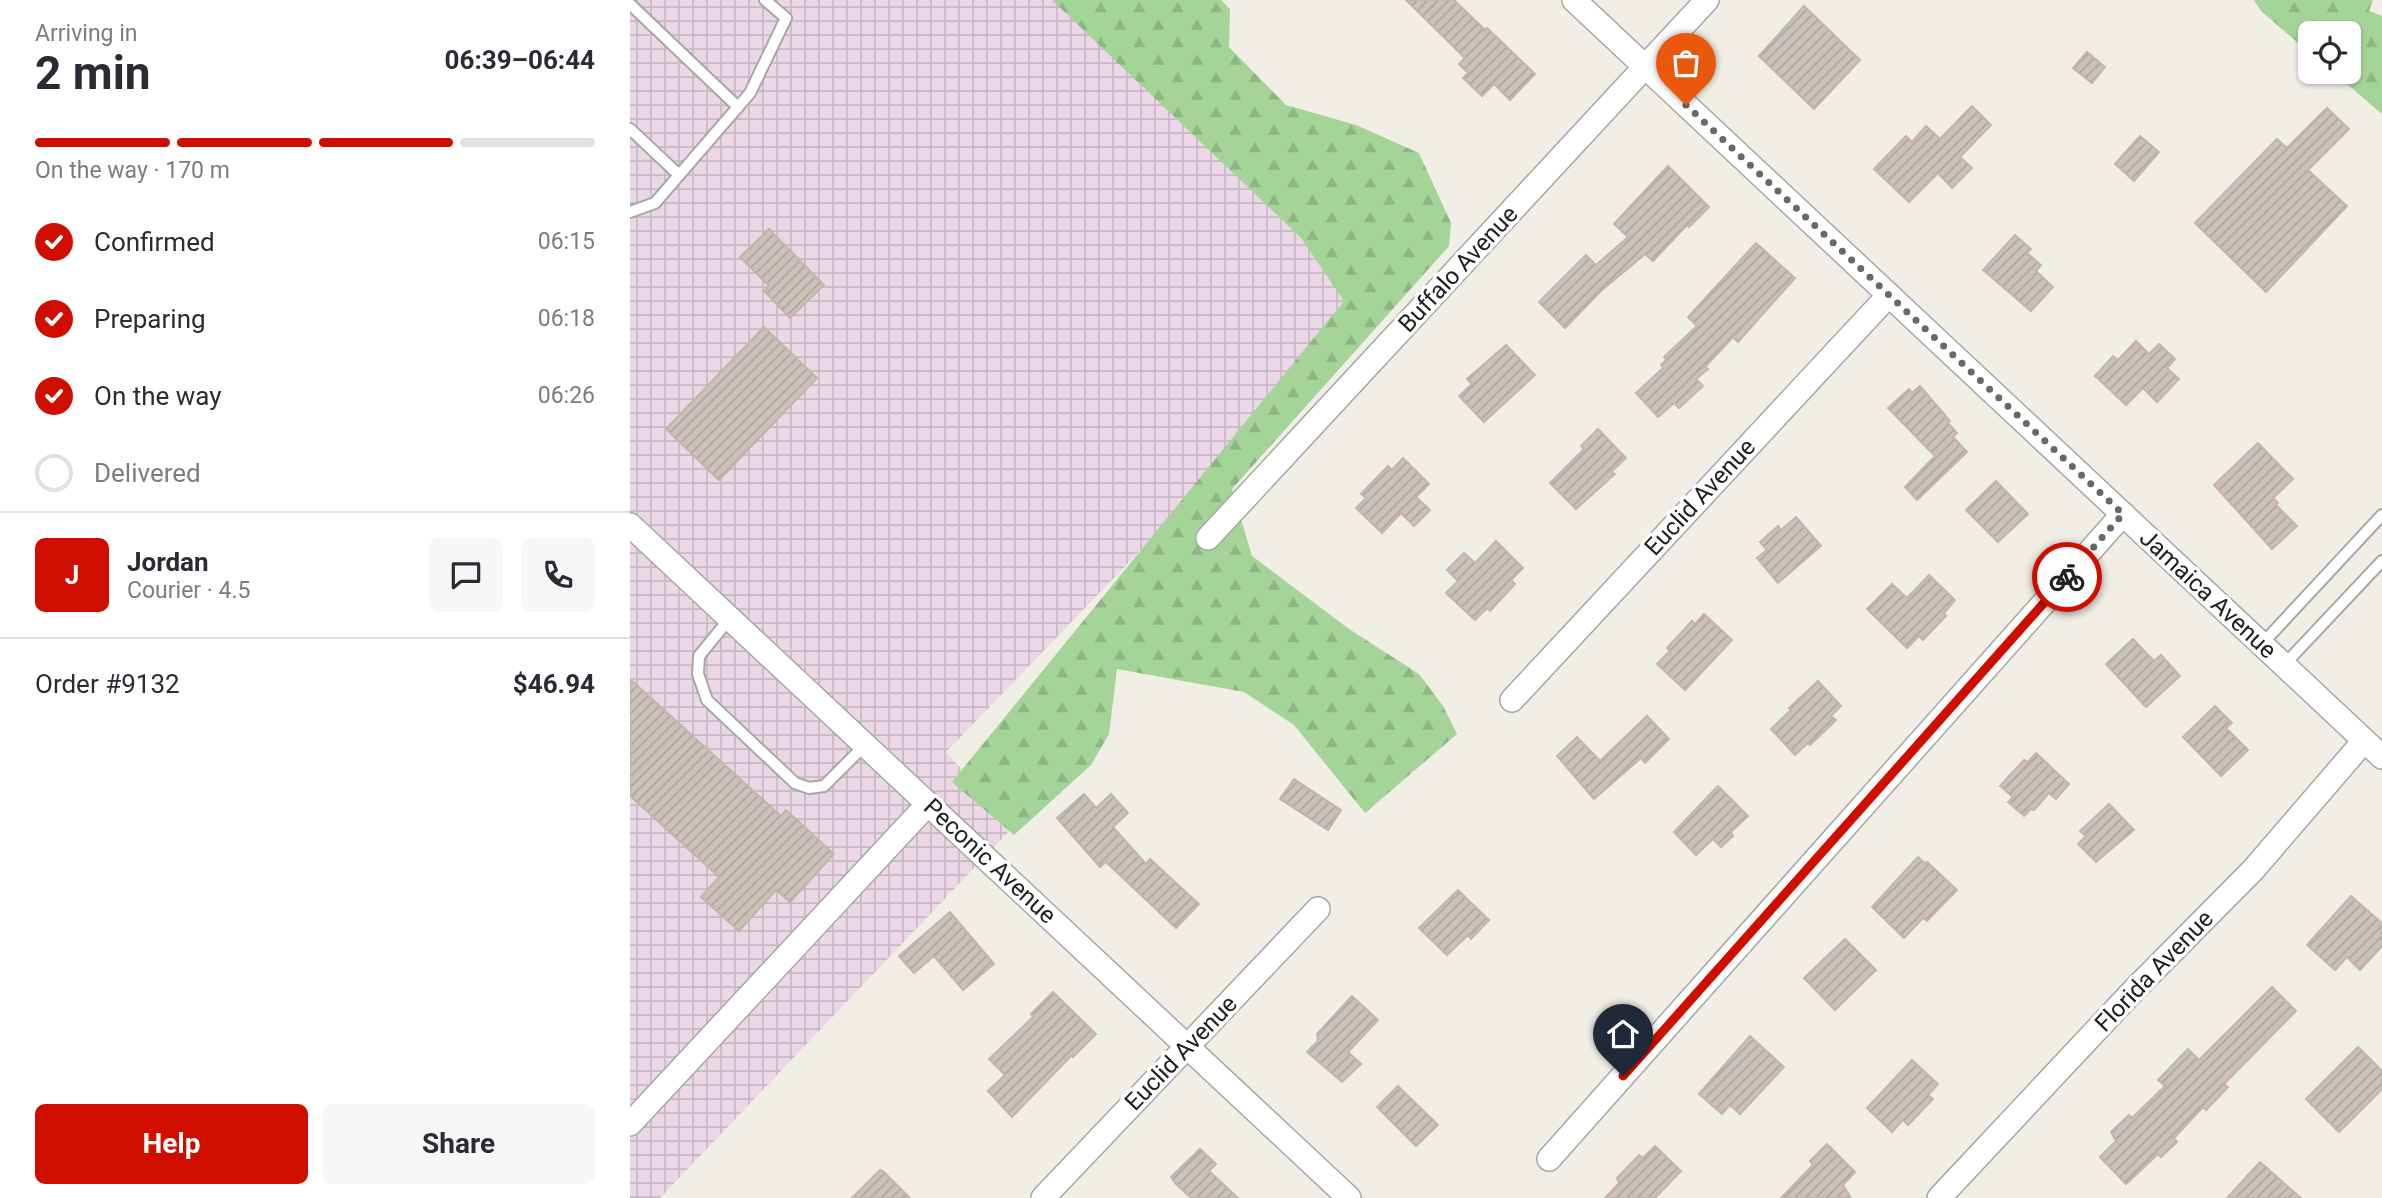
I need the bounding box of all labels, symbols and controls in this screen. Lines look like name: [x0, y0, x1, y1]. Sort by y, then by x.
text: Arriving in: [35, 20, 138, 47]
map controls: [2298, 21, 2361, 84]
button: locate: [2298, 21, 2361, 84]
pin: [1656, 33, 1716, 105]
icon: bag: [1667, 44, 1705, 82]
text: 06:39–06:44: [445, 45, 595, 75]
text: 2 min: [35, 46, 151, 100]
text: On the way · 170 m: [35, 157, 230, 184]
street label: Buffalo Avenue: [1393, 200, 1523, 338]
icon: check: [35, 223, 73, 261]
text: Confirmed: [94, 227, 215, 257]
text: 06:15: [538, 228, 595, 255]
icon: check: [35, 300, 73, 338]
text: Preparing: [94, 304, 206, 334]
text: 06:18: [538, 305, 595, 332]
icon: check: [35, 377, 73, 415]
text: On the way: [94, 381, 222, 411]
text: 06:26: [538, 382, 595, 409]
street label: Euclid Avenue: [1639, 433, 1761, 561]
text: Delivered: [94, 458, 201, 488]
street label: Jamaica Avenue: [2134, 524, 2282, 664]
button: chat: [429, 538, 503, 612]
button: phone: [521, 538, 595, 612]
courier: [2032, 542, 2102, 612]
text: Jordan: [127, 547, 209, 577]
icon: bike: [2048, 558, 2086, 596]
text: J: [65, 560, 79, 590]
text: Courier · 4.5: [127, 577, 250, 604]
text: Order #9132: [35, 669, 180, 699]
text: $46.94: [513, 669, 595, 699]
street label: Peconic Avenue: [918, 793, 1062, 929]
street label: Florida Avenue: [2089, 905, 2219, 1037]
street label: Euclid Avenue: [1119, 990, 1243, 1116]
pin: [1593, 1004, 1653, 1076]
icon: home: [1604, 1015, 1642, 1053]
button: Help: [35, 1104, 308, 1184]
button: Share: [322, 1104, 595, 1184]

